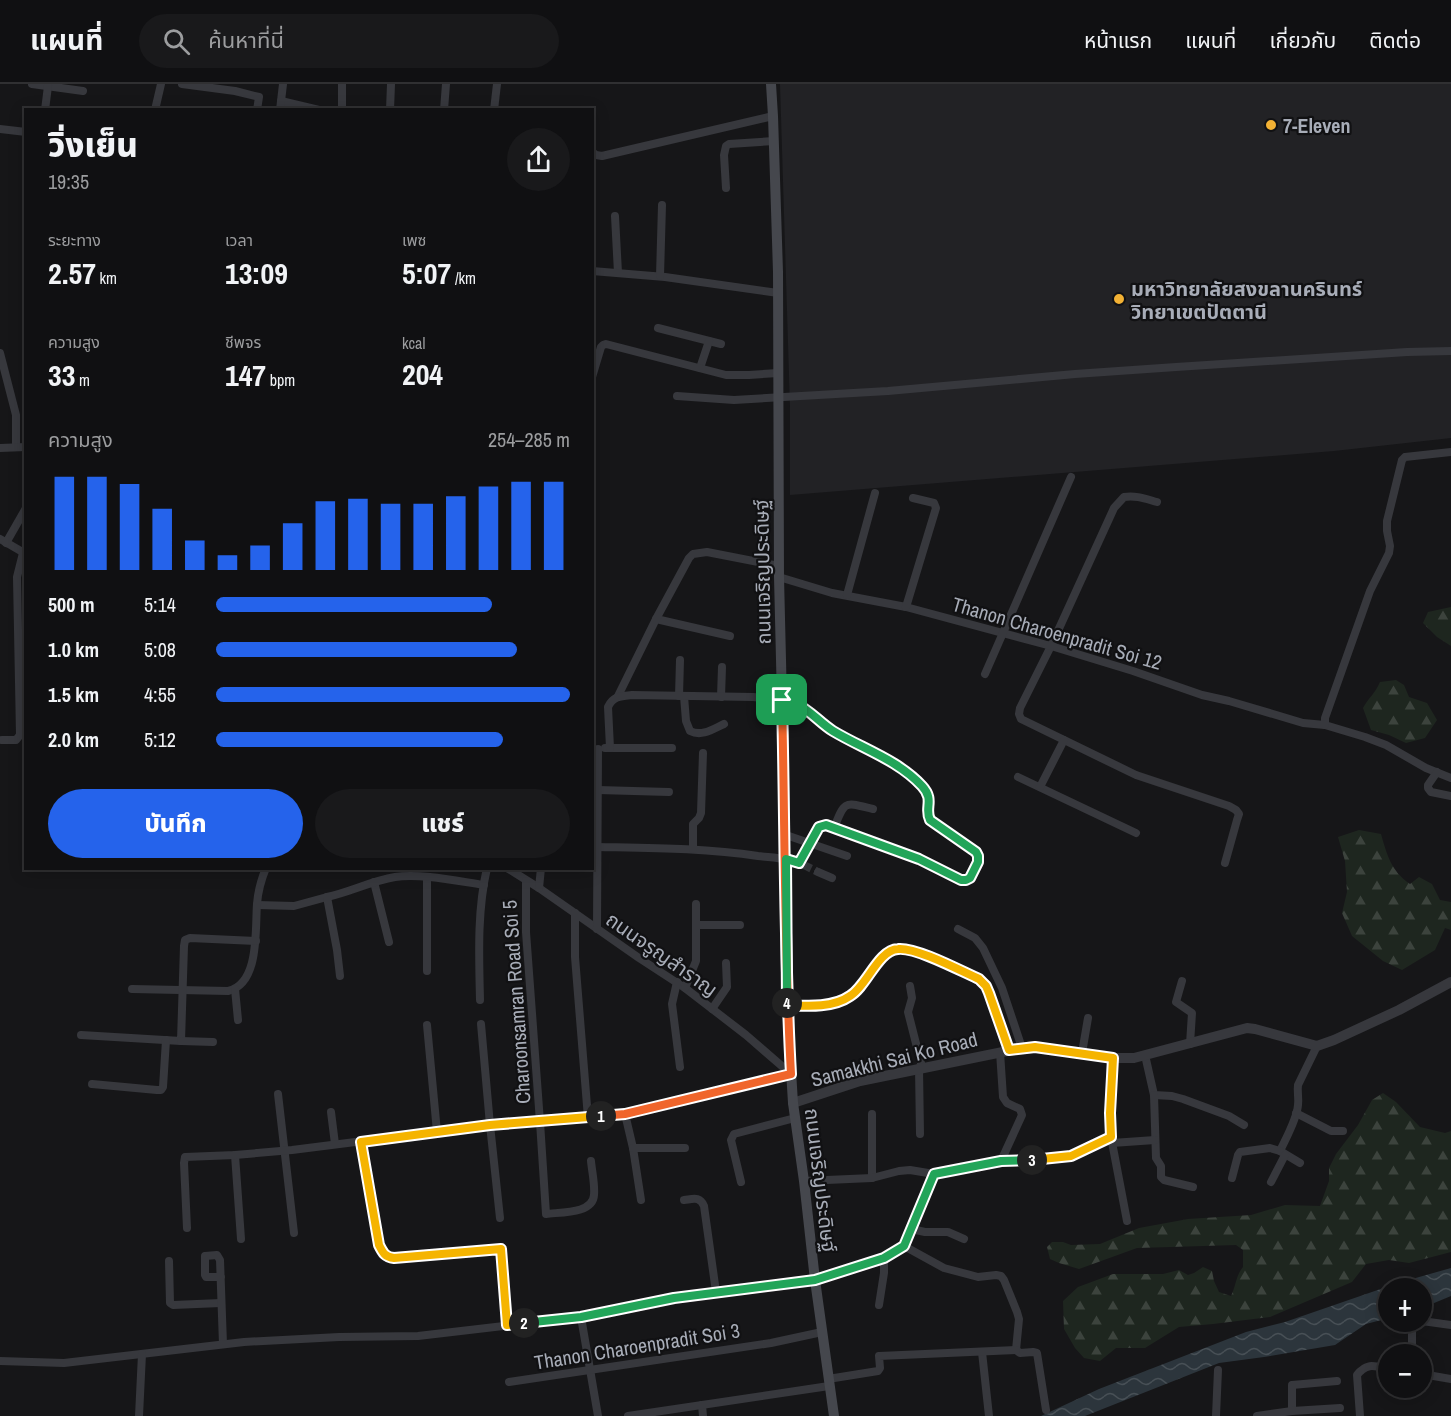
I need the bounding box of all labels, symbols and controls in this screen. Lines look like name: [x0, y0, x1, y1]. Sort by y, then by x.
search box: [139, 14, 559, 68]
text: แผนที่: [30, 21, 103, 59]
icon: search: [160, 25, 193, 58]
text: ค้นหาที่นี่: [208, 25, 284, 55]
text: หน้าแรก: [1084, 26, 1152, 55]
text: แผนที่: [1185, 26, 1236, 55]
text: เกี่ยวกับ: [1269, 26, 1336, 55]
text: ติดต่อ: [1369, 26, 1421, 55]
place label: 7-Eleven: [1283, 112, 1350, 139]
marker: 7-Eleven: [1264, 118, 1278, 132]
text: วิ่งเย็น: [48, 123, 138, 167]
button: share: [507, 128, 570, 191]
text: 19:35: [48, 168, 89, 195]
text: ระยะทาง: [48, 229, 101, 251]
text: เวลา: [225, 229, 253, 251]
text: เพซ: [402, 229, 426, 251]
text: 2.57: [48, 253, 96, 293]
text: 13:09: [225, 253, 288, 293]
text: 5:07: [402, 253, 451, 293]
text: km: [96, 267, 117, 289]
text: /km: [451, 267, 476, 289]
place label: มหาวิทยาลัยสงขลานครินทร์ วิทยาเขตปัตตานี: [1131, 275, 1362, 325]
marker: มหาวิทยาลัยสงขลานครินทร์ วิทยาเขตปัตตานี: [1112, 292, 1126, 306]
text: ความสูง: [48, 331, 100, 353]
text: ชีพจร: [225, 331, 261, 353]
text: kcal: [402, 332, 425, 354]
text: 204: [402, 354, 443, 394]
text: 33: [48, 355, 75, 395]
text: 147: [225, 355, 266, 395]
text: m: [75, 369, 90, 391]
text: bpm: [266, 369, 295, 391]
text: ความสูง: [48, 426, 113, 453]
text: 254–285 m: [488, 426, 570, 453]
street label: ถนนเจริญประดิษฐ์: [747, 499, 777, 645]
street label: Thanon Charoenpradit Soi 12: [949, 590, 1165, 676]
text: 500 m: [48, 591, 95, 618]
text: 5:14: [144, 591, 176, 618]
text: 1.0 km: [48, 636, 99, 663]
text: 5:08: [144, 636, 176, 663]
pin: [756, 674, 807, 725]
text: 1.5 km: [48, 681, 99, 708]
text: 4:55: [144, 681, 176, 708]
icon: arrive: [765, 683, 798, 716]
text: 2.0 km: [48, 726, 99, 753]
text: 5:12: [144, 726, 176, 753]
button: บันทึก: [48, 789, 303, 858]
button: แชร์: [315, 789, 570, 858]
street label: Charoonsamran Road Soi 5: [495, 899, 537, 1105]
street label: ถนนจรูญสำราญ: [601, 905, 723, 1003]
pin: 4: [772, 988, 802, 1018]
text: 4: [783, 992, 791, 1014]
street label: Samakkhi Sai Ko Road: [808, 1025, 980, 1093]
pin: 1: [586, 1101, 616, 1131]
text: 1: [597, 1105, 605, 1127]
street label: ถนนเจริญประดิษฐ์: [799, 1106, 843, 1254]
pin: 3: [1017, 1145, 1047, 1175]
text: 3: [1028, 1149, 1036, 1171]
map controls: [1378, 1278, 1432, 1398]
button: +: [1378, 1278, 1432, 1332]
pin: 2: [509, 1308, 539, 1338]
text: 2: [520, 1312, 528, 1334]
street label: Thanon Charoenpradit Soi 3: [532, 1316, 742, 1376]
button: −: [1378, 1344, 1432, 1398]

